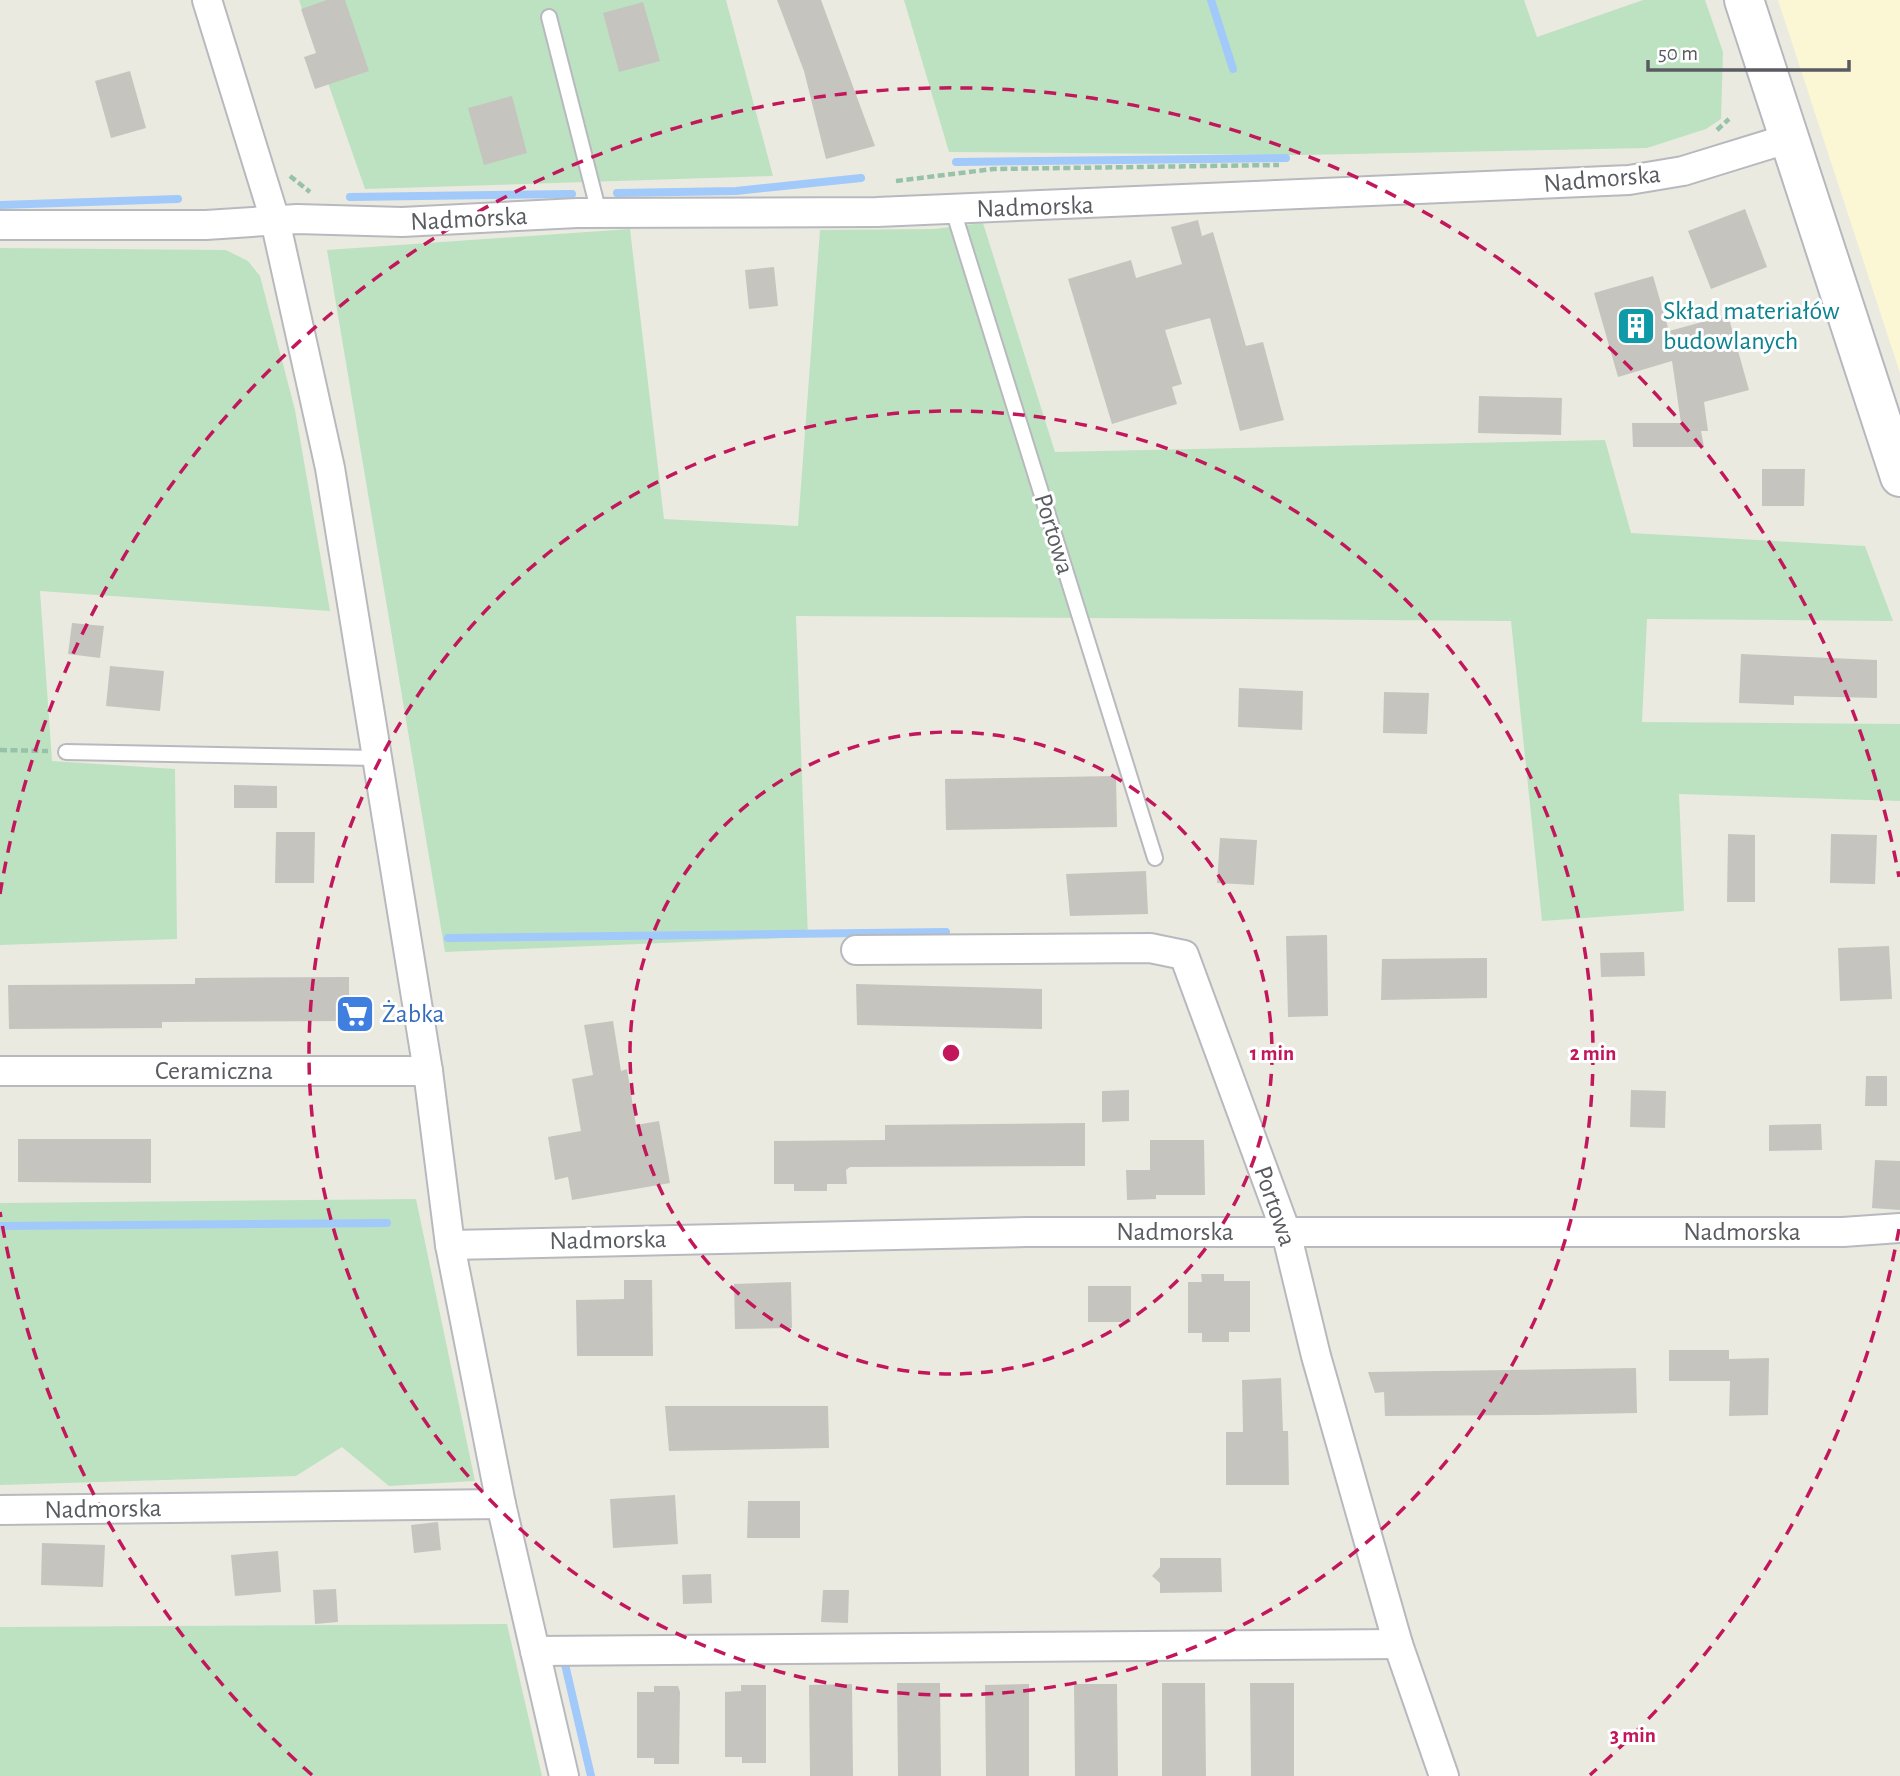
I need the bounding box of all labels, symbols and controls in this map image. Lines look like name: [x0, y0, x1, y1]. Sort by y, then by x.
scale bar: [1648, 28, 1849, 72]
text: 50 m: [1658, 43, 1698, 64]
street label: Nadmorska: [1542, 161, 1662, 197]
street label: Nadmorska: [976, 192, 1094, 222]
street label: Nadmorska: [410, 203, 528, 235]
place label: Skład materiałów budowlanych: [1663, 298, 1840, 354]
building icon: Skład materiałów budowlanych: [1615, 305, 1657, 347]
street label: Portowa: [1029, 491, 1079, 577]
supermarket icon: Żabka: [334, 993, 376, 1035]
place label: Żabka: [382, 1000, 444, 1027]
centre of rings: [939, 1041, 963, 1065]
text: 1 min: [1250, 1043, 1294, 1064]
text: 2 min: [1570, 1043, 1616, 1064]
street label: Ceramiczna: [155, 1058, 273, 1084]
street label: Portowa: [1249, 1163, 1301, 1249]
street label: Nadmorska: [1116, 1219, 1234, 1245]
street label: Nadmorska: [1683, 1219, 1801, 1245]
street label: Nadmorska: [549, 1226, 667, 1254]
street label: Nadmorska: [44, 1495, 162, 1523]
text: 3 min: [1610, 1725, 1656, 1746]

